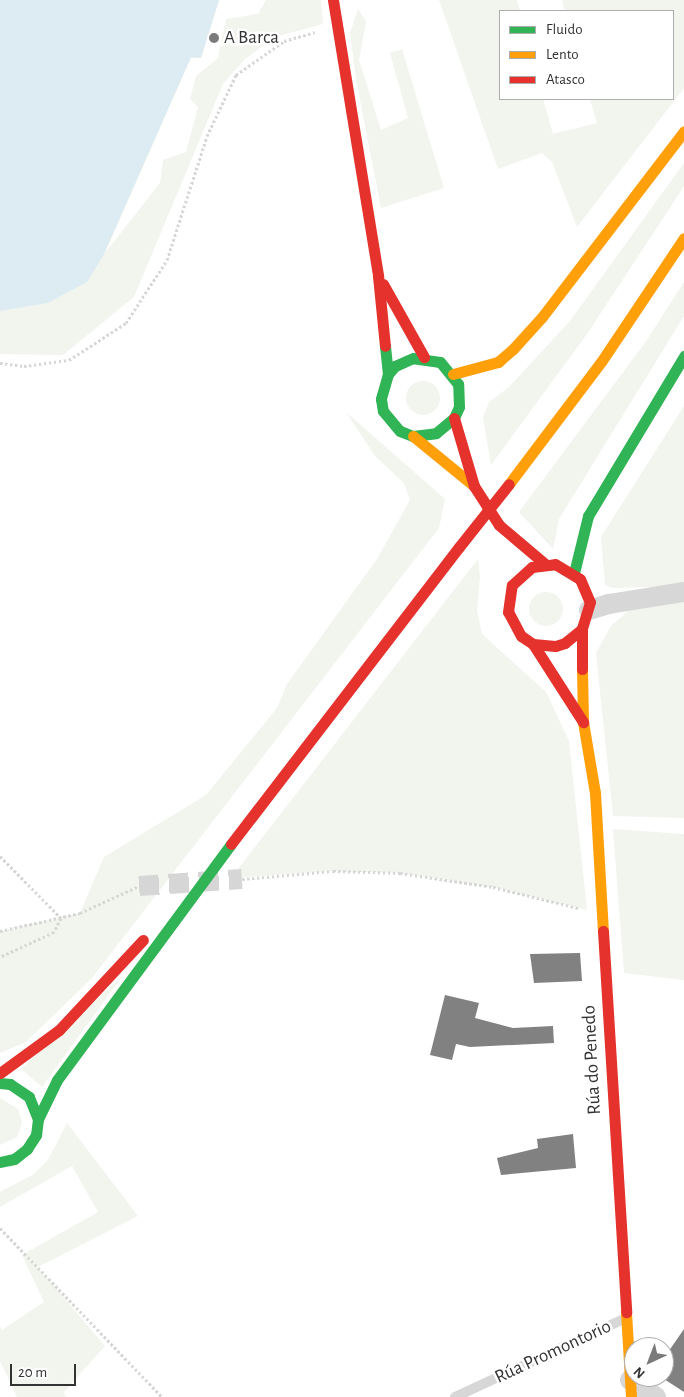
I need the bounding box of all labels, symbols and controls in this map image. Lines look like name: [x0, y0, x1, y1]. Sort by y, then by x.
legend: [499, 10, 674, 100]
text: Fluido: [546, 22, 583, 37]
place label: A Barca: [224, 27, 279, 49]
marker: A Barca: [208, 32, 220, 44]
text: Lento: [546, 47, 579, 62]
text: Atasco: [546, 72, 585, 87]
street label: Rúa do Penedo: [578, 1005, 606, 1115]
street label: Rúa Promontorio: [491, 1315, 615, 1389]
north arrow: [624, 1337, 674, 1387]
scale bar: [12, 1354, 79, 1386]
text: N: [631, 1364, 648, 1381]
text: 20 m: [18, 1365, 47, 1380]

